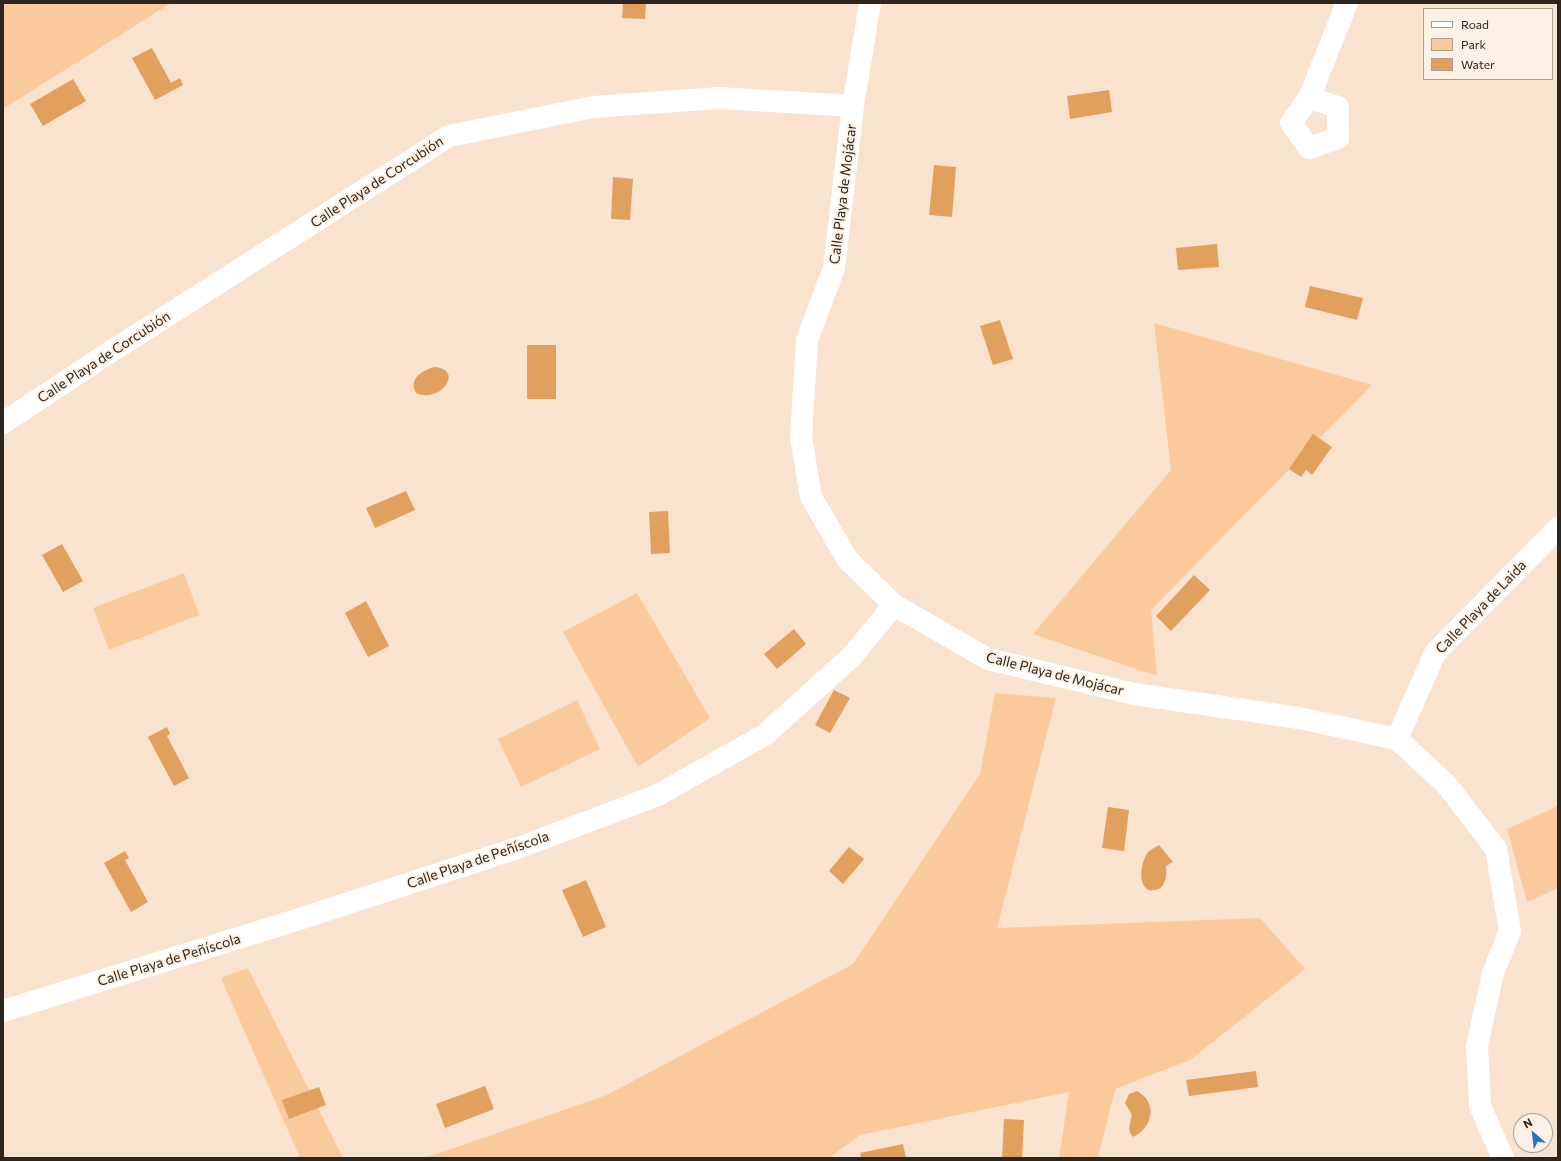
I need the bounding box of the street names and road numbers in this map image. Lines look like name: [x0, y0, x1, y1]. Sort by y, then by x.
street label: Calle Playa de Mojácar: [826, 123, 860, 265]
street label: Calle Playa de Corcubión: [307, 133, 447, 231]
street label: Calle Playa de Corcubión: [34, 308, 174, 406]
street label: Calle Playa de Laida: [1432, 557, 1530, 657]
street label: Calle Playa de Mojácar: [984, 649, 1126, 699]
street label: Calle Playa de Peñíscola: [405, 828, 551, 892]
street label: Calle Playa de Peñíscola: [95, 930, 243, 990]

